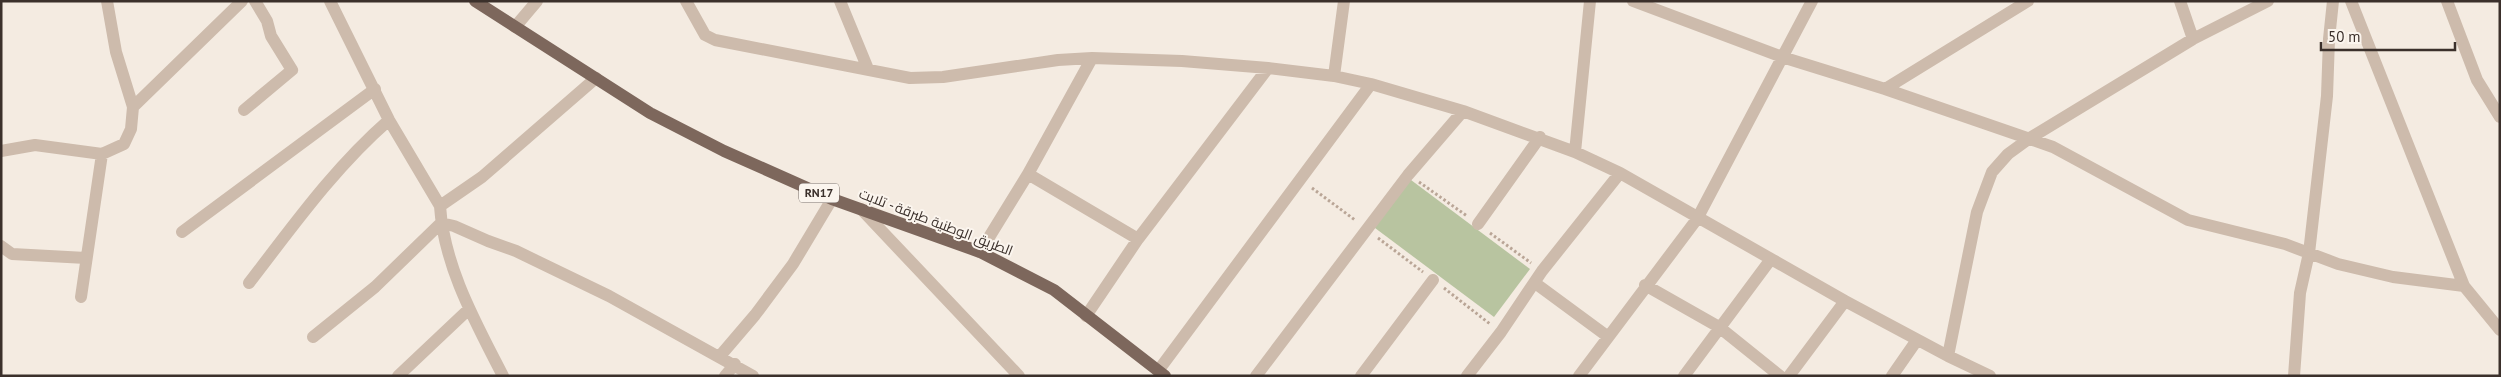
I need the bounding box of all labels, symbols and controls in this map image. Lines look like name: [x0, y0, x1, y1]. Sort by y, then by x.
scale bar: [2321, 20, 2455, 52]
text: 50 m: [2328, 27, 2361, 46]
road number: RN17: [799, 184, 839, 202]
street label: الطريق الوطنية طبرقة - تلابت: [856, 184, 1016, 260]

